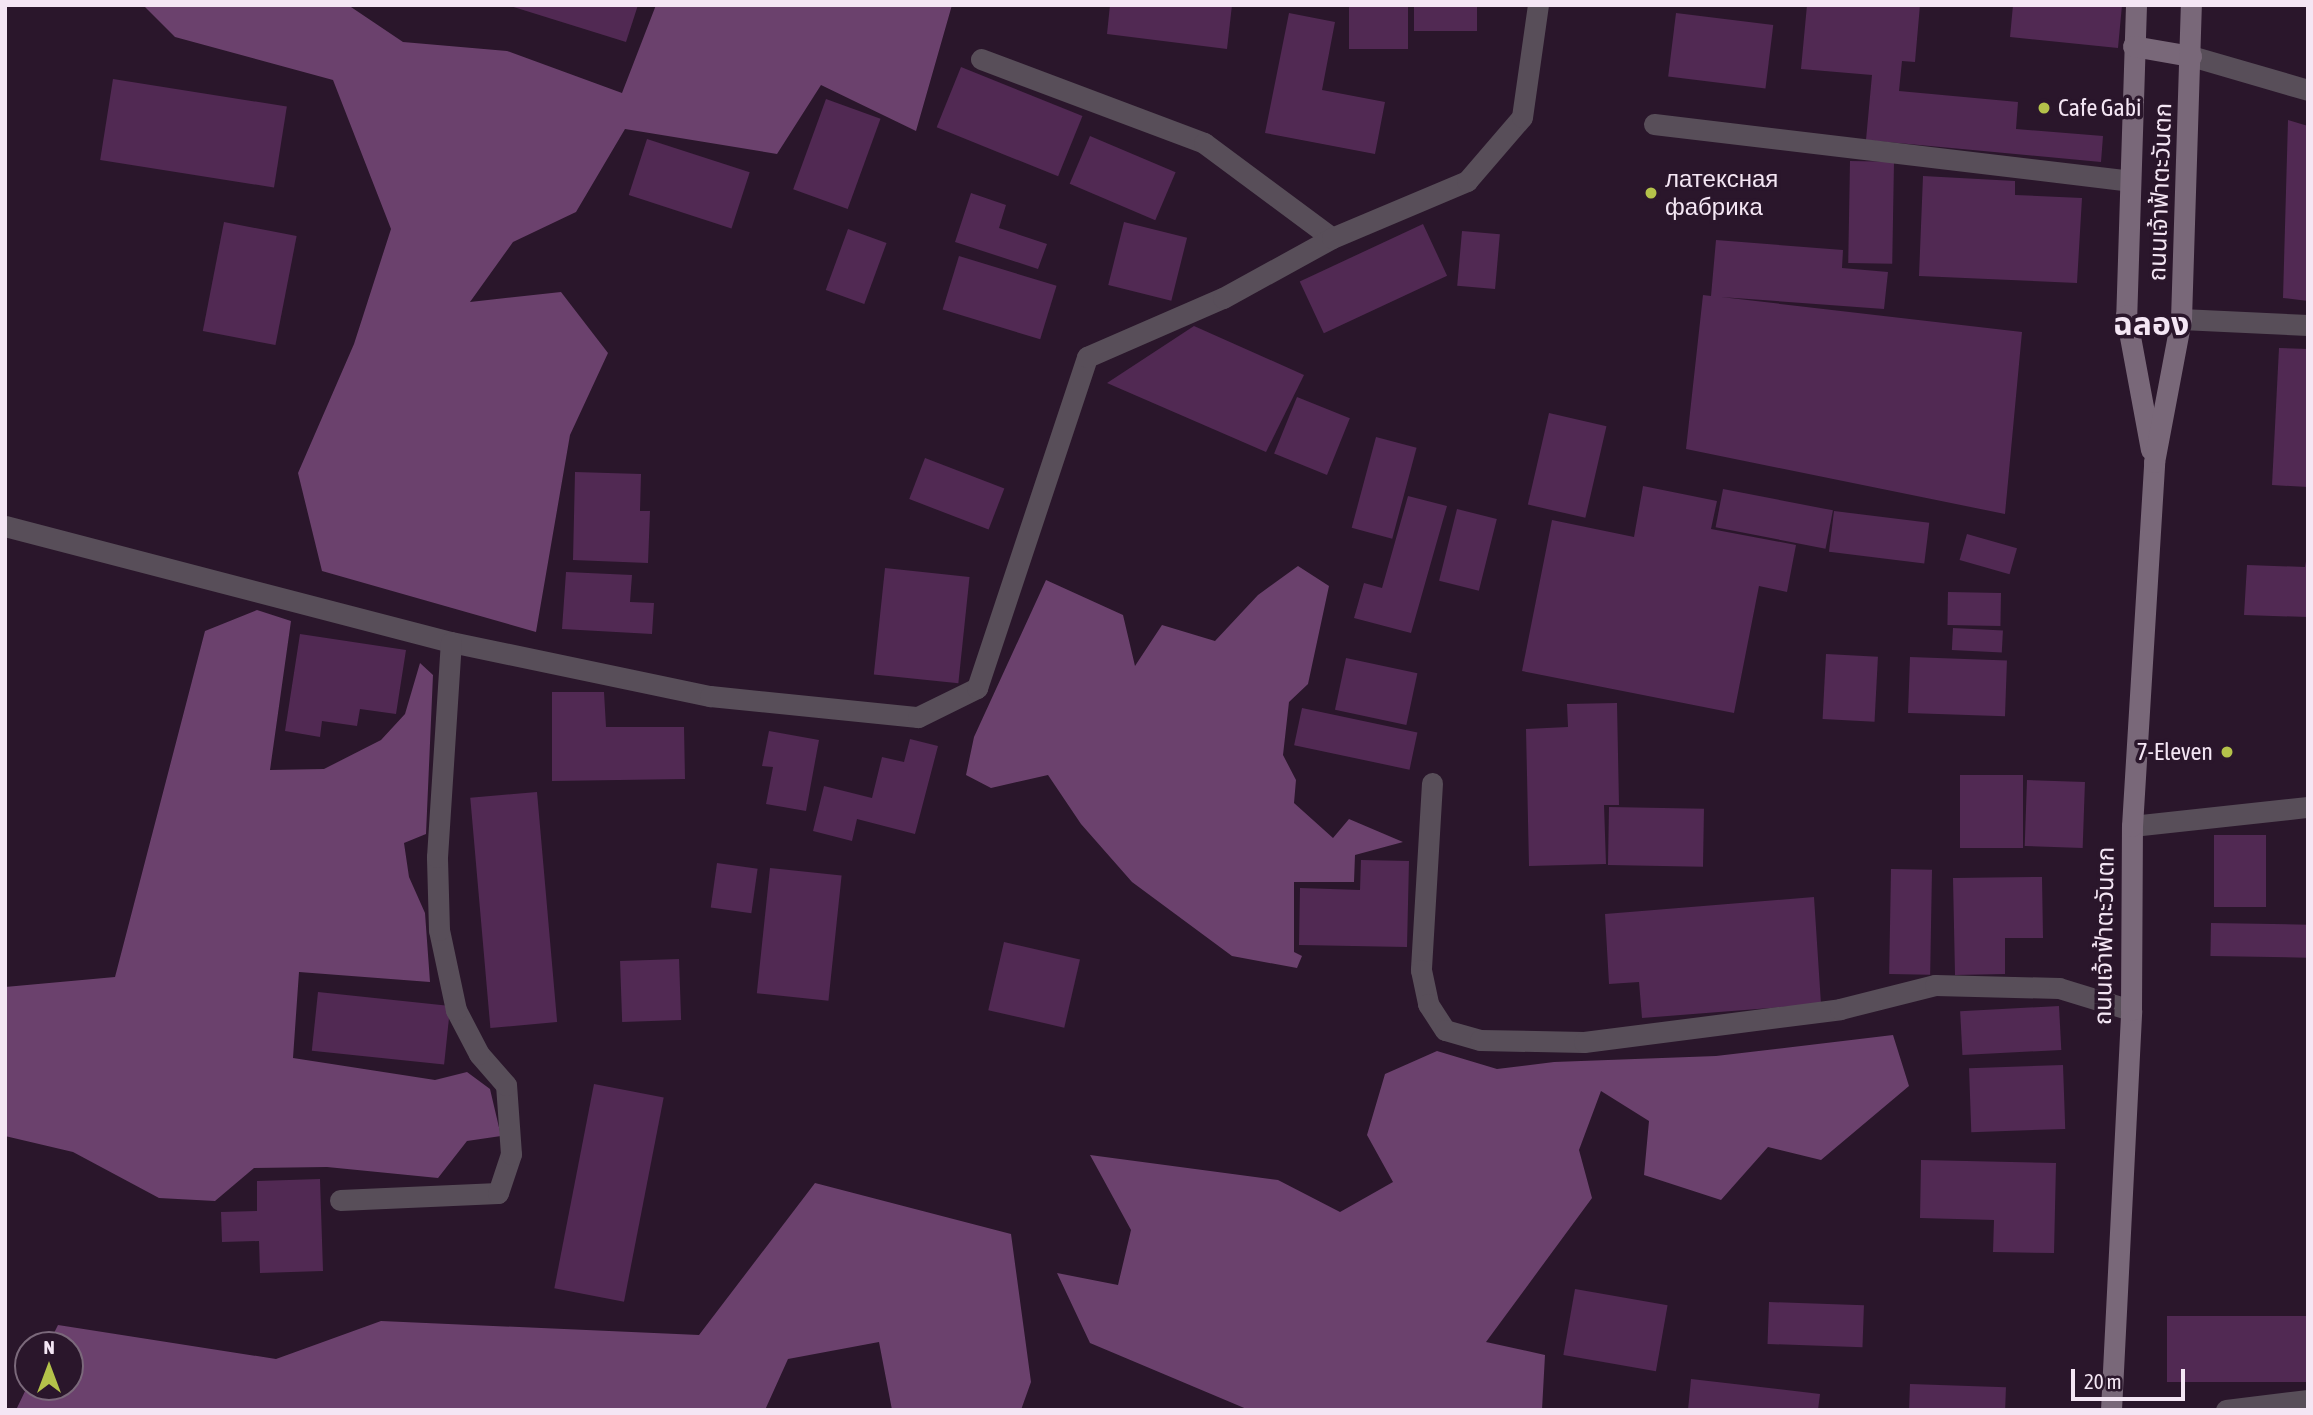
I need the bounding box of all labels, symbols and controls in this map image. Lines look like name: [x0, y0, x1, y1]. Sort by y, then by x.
place label: Cafe Gabi: [2058, 94, 2142, 122]
marker: Cafe Gabi: [2036, 100, 2052, 116]
street label: ถนนเจ้าฟ้าตะวันตก: [2142, 102, 2178, 282]
place label: латексная фабрика: [1665, 165, 1778, 221]
marker: латексная фабрика: [1643, 185, 1659, 201]
district label: ฉลอง: [2113, 305, 2189, 343]
place label: 7-Eleven: [2137, 738, 2213, 766]
marker: 7-Eleven: [2219, 744, 2235, 760]
street label: ถนนเจ้าฟ้าตะวันตก: [2088, 847, 2120, 1025]
north arrow: [14, 1331, 84, 1401]
text: N: [43, 1336, 55, 1358]
scale bar: [2075, 1356, 2189, 1400]
text: 20 m: [2084, 1369, 2122, 1393]

